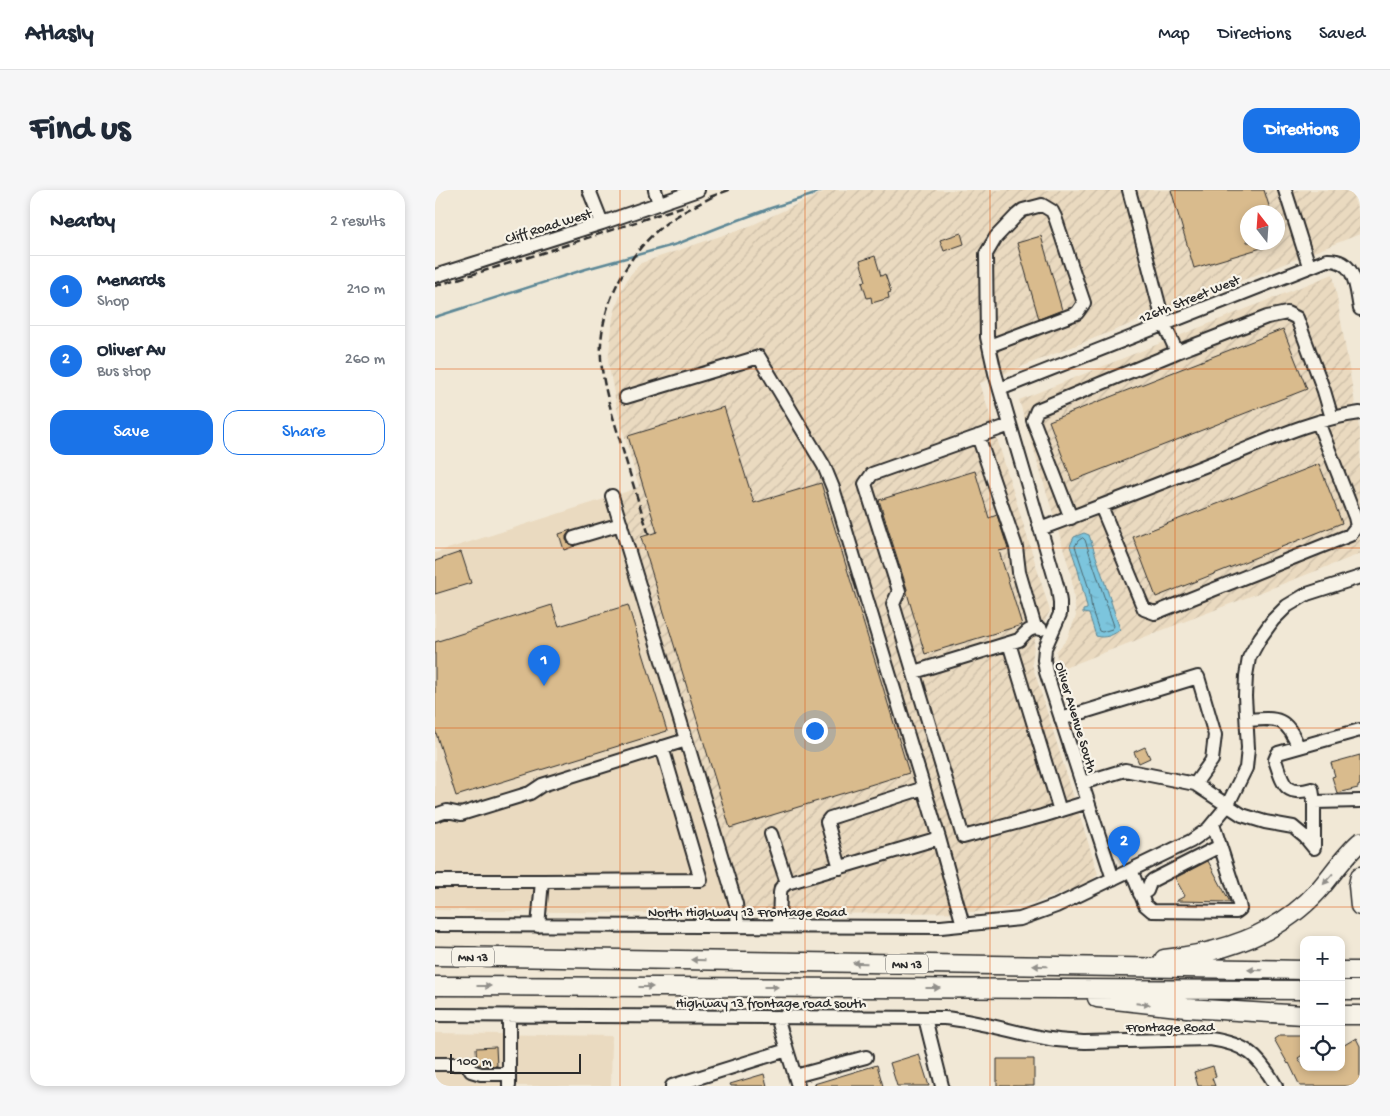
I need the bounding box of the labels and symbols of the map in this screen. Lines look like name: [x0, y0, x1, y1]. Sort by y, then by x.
north arrow: [1240, 205, 1285, 250]
street label: Cliff Road West: [503, 206, 595, 249]
street label: 126th Street West: [1136, 272, 1244, 329]
pin: 1: [528, 645, 560, 686]
street label: Oliver Avenue South: [1050, 660, 1100, 776]
your location: [802, 718, 828, 744]
pin: 2: [1108, 826, 1140, 867]
one-way arrow: [1323, 872, 1334, 885]
street label: North Highway 13 Frontage Road: [648, 905, 848, 922]
road number: MN 13: [452, 948, 494, 966]
road number: MN 13: [886, 954, 928, 974]
one-way arrow: [689, 956, 705, 964]
one-way arrow: [852, 959, 868, 967]
one-way arrow: [1032, 962, 1048, 970]
one-way arrow: [1247, 966, 1263, 974]
one-way arrow: [476, 982, 492, 990]
one-way arrow: [638, 983, 654, 991]
one-way arrow: [763, 983, 779, 991]
one-way arrow: [925, 984, 941, 992]
street label: Highway 13 frontage road south: [676, 996, 867, 1013]
one-way arrow: [1135, 1000, 1151, 1008]
street label: Frontage Road: [1125, 1020, 1216, 1037]
scale bar: [450, 1051, 581, 1074]

